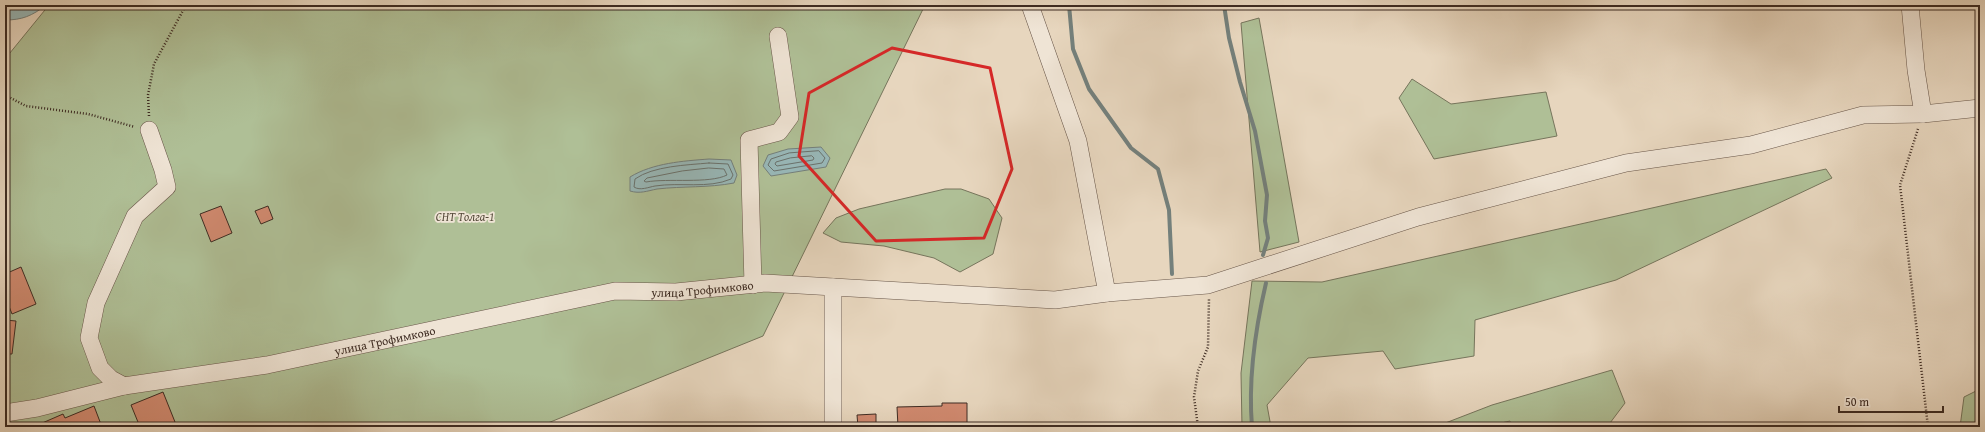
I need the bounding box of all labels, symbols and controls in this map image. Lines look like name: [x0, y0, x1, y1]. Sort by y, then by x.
park label: СНТ Толга-1: [436, 208, 494, 225]
street label: улица Трофимково: [650, 276, 754, 301]
street label: улица Трофимково: [332, 321, 437, 359]
scale bar: [1839, 388, 1943, 414]
text: 50 m: [1845, 393, 1869, 410]

